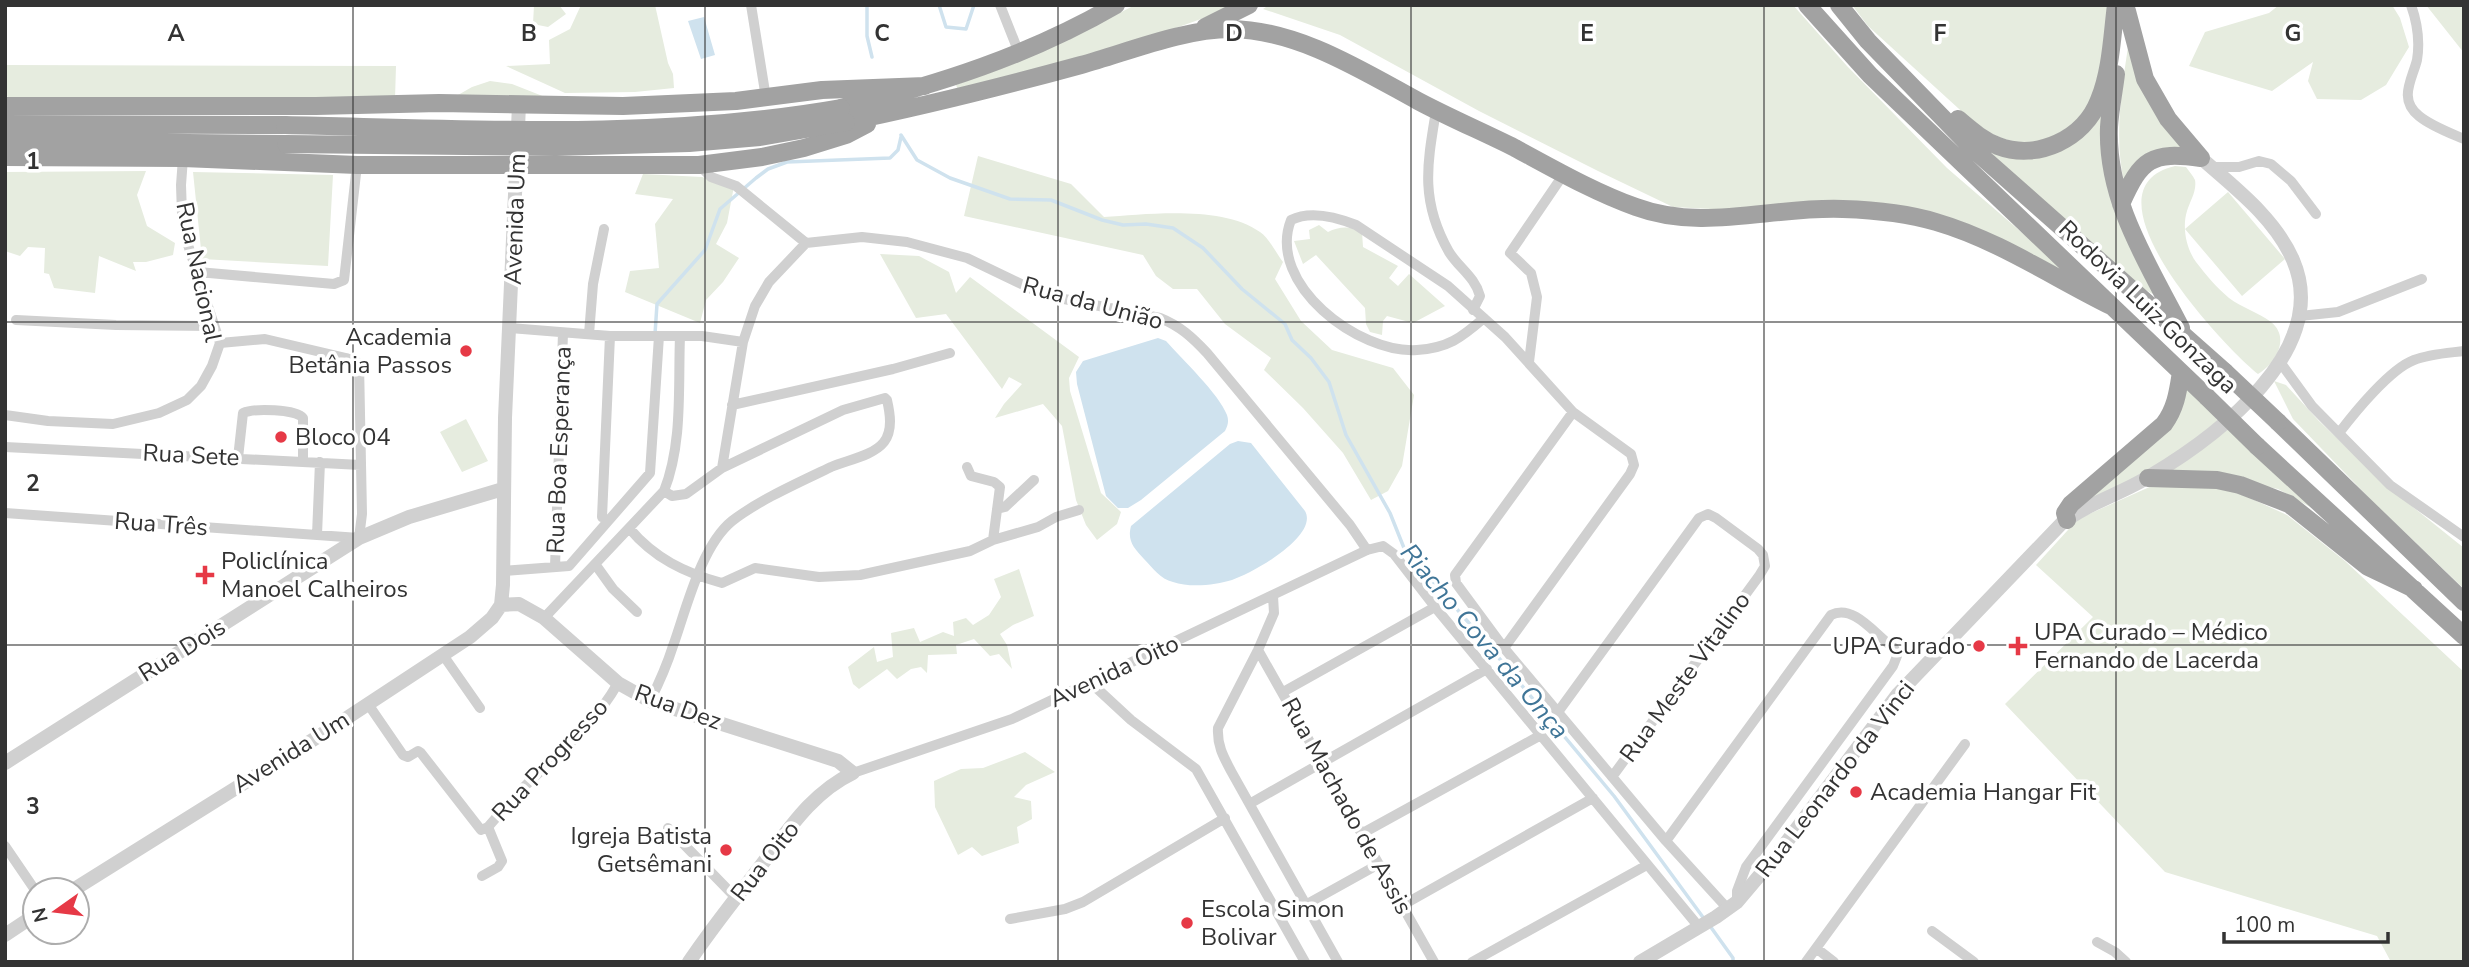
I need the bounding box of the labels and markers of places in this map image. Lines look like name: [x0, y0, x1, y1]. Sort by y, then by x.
place label: Academia Betânia Passos: [288, 321, 452, 381]
marker: Academia Betânia Passos: [458, 343, 474, 359]
place label: Bloco 04: [295, 421, 391, 453]
marker: Bloco 04: [273, 429, 289, 445]
place label: Policlínica Manoel Calheiros: [221, 545, 408, 605]
marker: Policlínica Manoel Calheiros: [195, 565, 215, 585]
place label: UPA Curado – Médico Fernando de Lacerda: [2034, 616, 2268, 676]
place label: UPA Curado: [1833, 630, 1965, 662]
marker: UPA Curado – Médico Fernando de Lacerda: [2008, 636, 2028, 656]
marker: UPA Curado: [1971, 638, 1987, 654]
place label: Academia Hangar Fit: [1870, 776, 2097, 808]
marker: Academia Hangar Fit: [1848, 784, 1864, 800]
place label: Igreja Batista Getsêmani: [571, 820, 712, 880]
marker: Igreja Batista Getsêmani: [718, 842, 734, 858]
place label: Escola Simon Bolivar: [1201, 893, 1344, 953]
marker: Escola Simon Bolivar: [1179, 915, 1195, 931]

